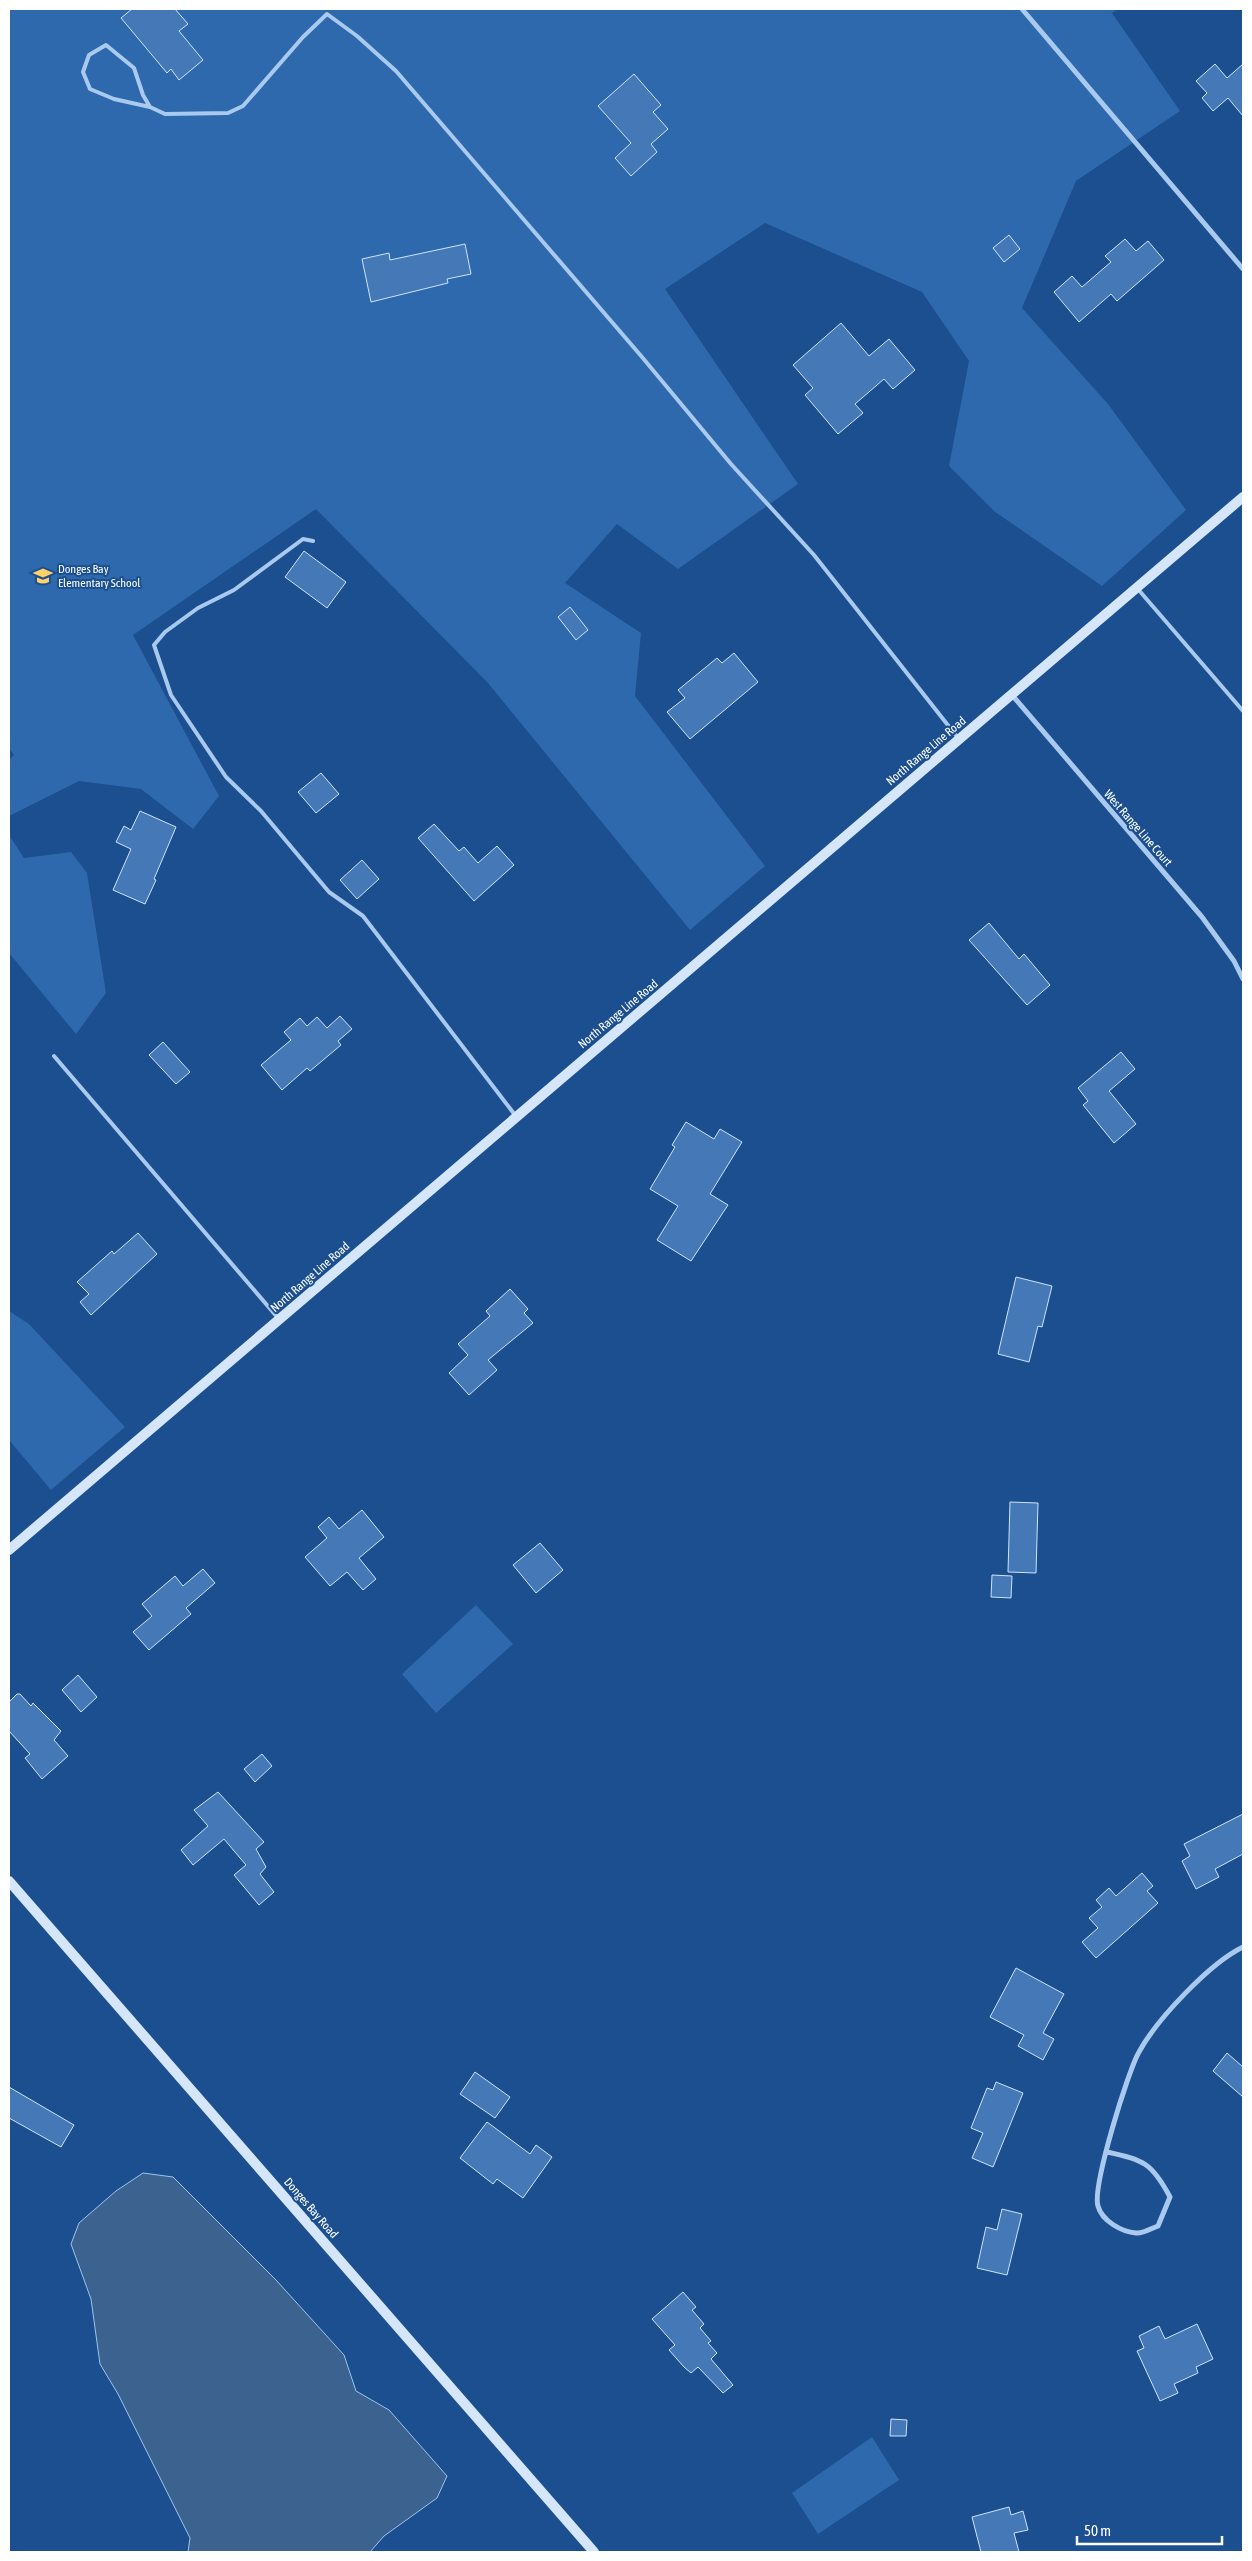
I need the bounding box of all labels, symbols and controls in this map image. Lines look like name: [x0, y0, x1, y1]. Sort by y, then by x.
place label: Donges Bay Elementary School: [58, 562, 141, 590]
school or university icon: Donges Bay Elementary School: [32, 565, 54, 587]
street label: North Range Line Road: [883, 714, 969, 788]
street label: West Range Line Court: [1101, 787, 1175, 869]
street label: North Range Line Road: [575, 977, 661, 1051]
street label: North Range Line Road: [268, 1239, 352, 1315]
street label: Donges Bay Road: [281, 2175, 341, 2241]
scale bar: [1077, 2514, 1222, 2546]
text: 50 m: [1084, 2522, 1111, 2539]

